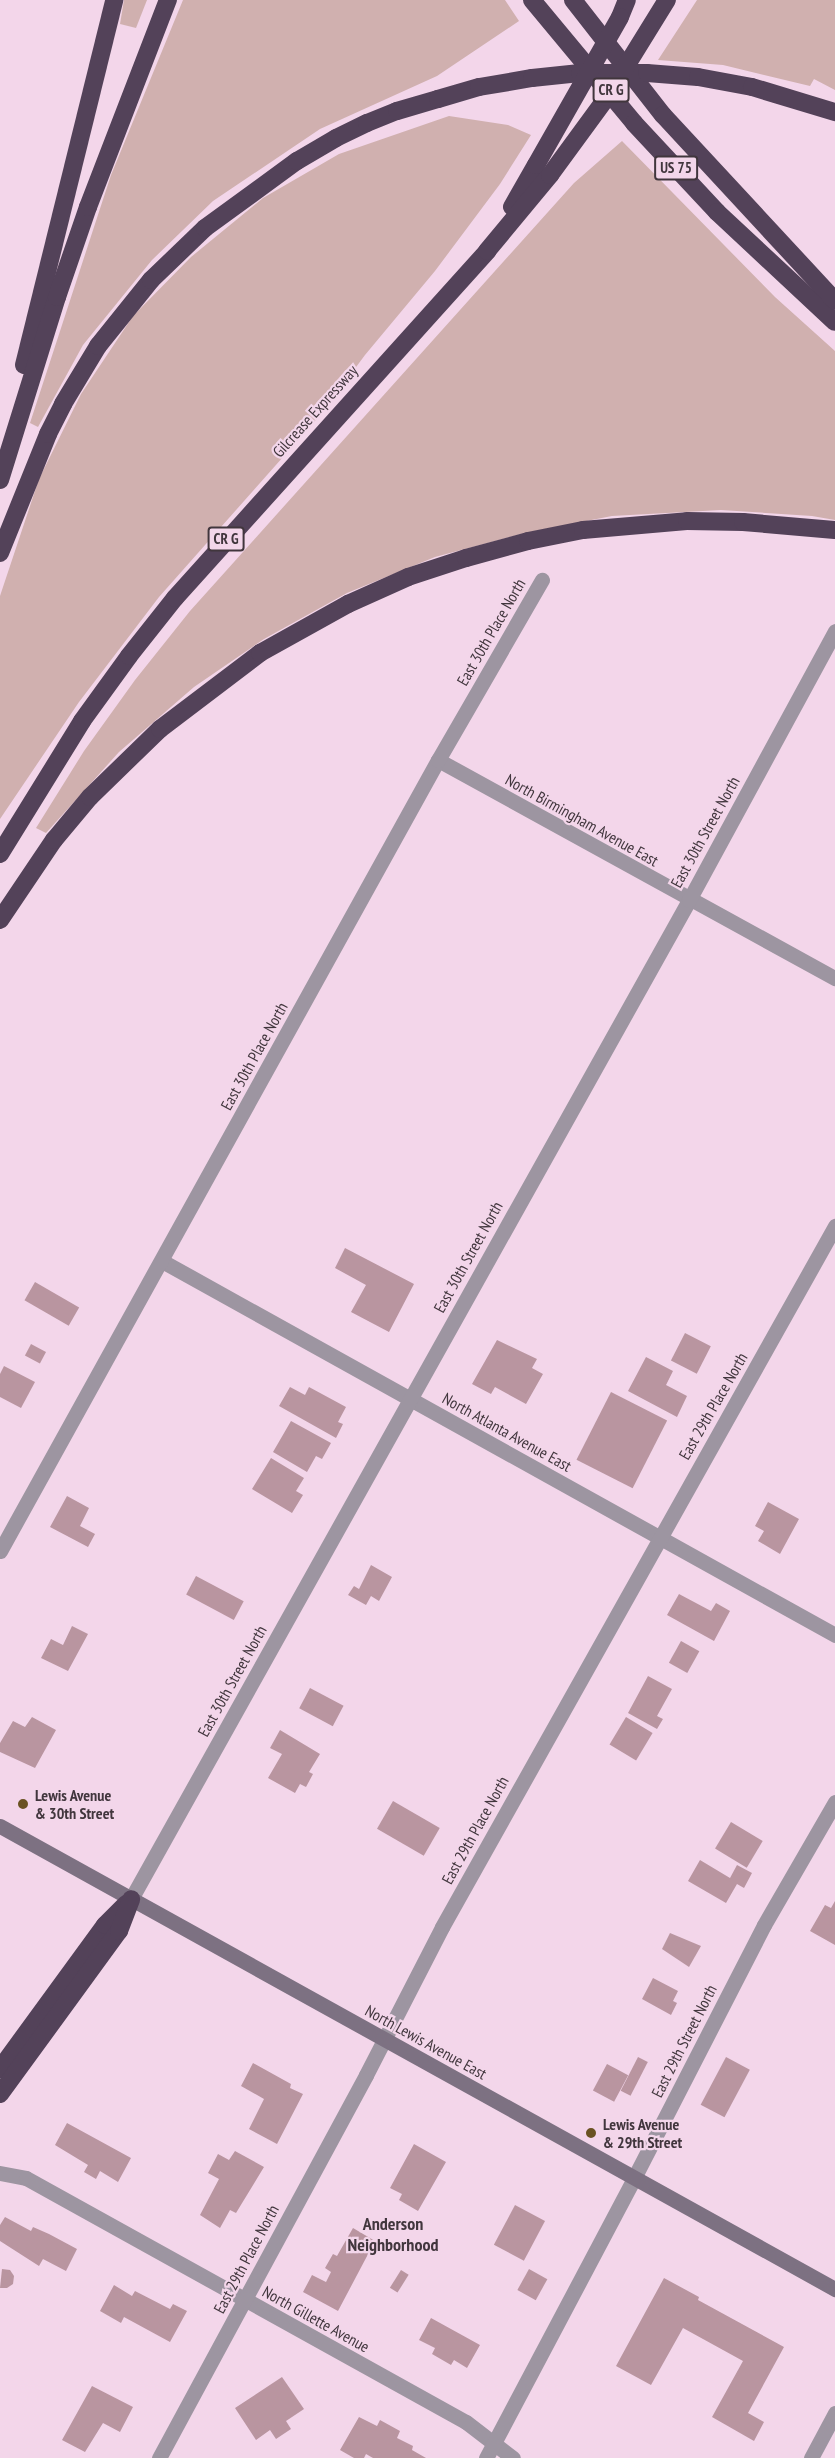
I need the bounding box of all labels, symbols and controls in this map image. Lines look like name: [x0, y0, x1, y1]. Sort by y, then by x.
road number: CR G: [592, 78, 630, 102]
road number: US 75: [654, 156, 698, 180]
street label: Gilcrease Expressway: [269, 361, 361, 461]
road number: CR G: [206, 527, 246, 551]
street label: East 30th Place North: [453, 575, 529, 689]
street label: North Birmingham Avenue East: [502, 770, 662, 870]
street label: East 30th Street North: [667, 773, 743, 891]
street label: East 30th Place North: [216, 999, 292, 1113]
street label: East 30th Street North: [430, 1198, 506, 1316]
street label: East 29th Place North: [675, 1349, 751, 1463]
street label: North Atlanta Avenue East: [439, 1388, 575, 1476]
street label: East 30th Street North: [194, 1622, 270, 1740]
street label: East 29th Place North: [437, 1773, 513, 1887]
place label: Lewis Avenue & 30th Street: [35, 1785, 114, 1823]
marker: Lewis Avenue & 30th Street: [16, 1797, 30, 1811]
street label: East 29th Street North: [647, 1981, 721, 2101]
street label: North Lewis Avenue East: [362, 2001, 490, 2083]
place label: Lewis Avenue & 29th Street: [603, 2114, 682, 2152]
marker: Lewis Avenue & 29th Street: [584, 2126, 598, 2140]
street label: East 29th Place North: [209, 2201, 283, 2317]
district label: Anderson Neighborhood: [348, 2214, 438, 2256]
street label: North Gillette Avenue: [259, 2282, 373, 2356]

